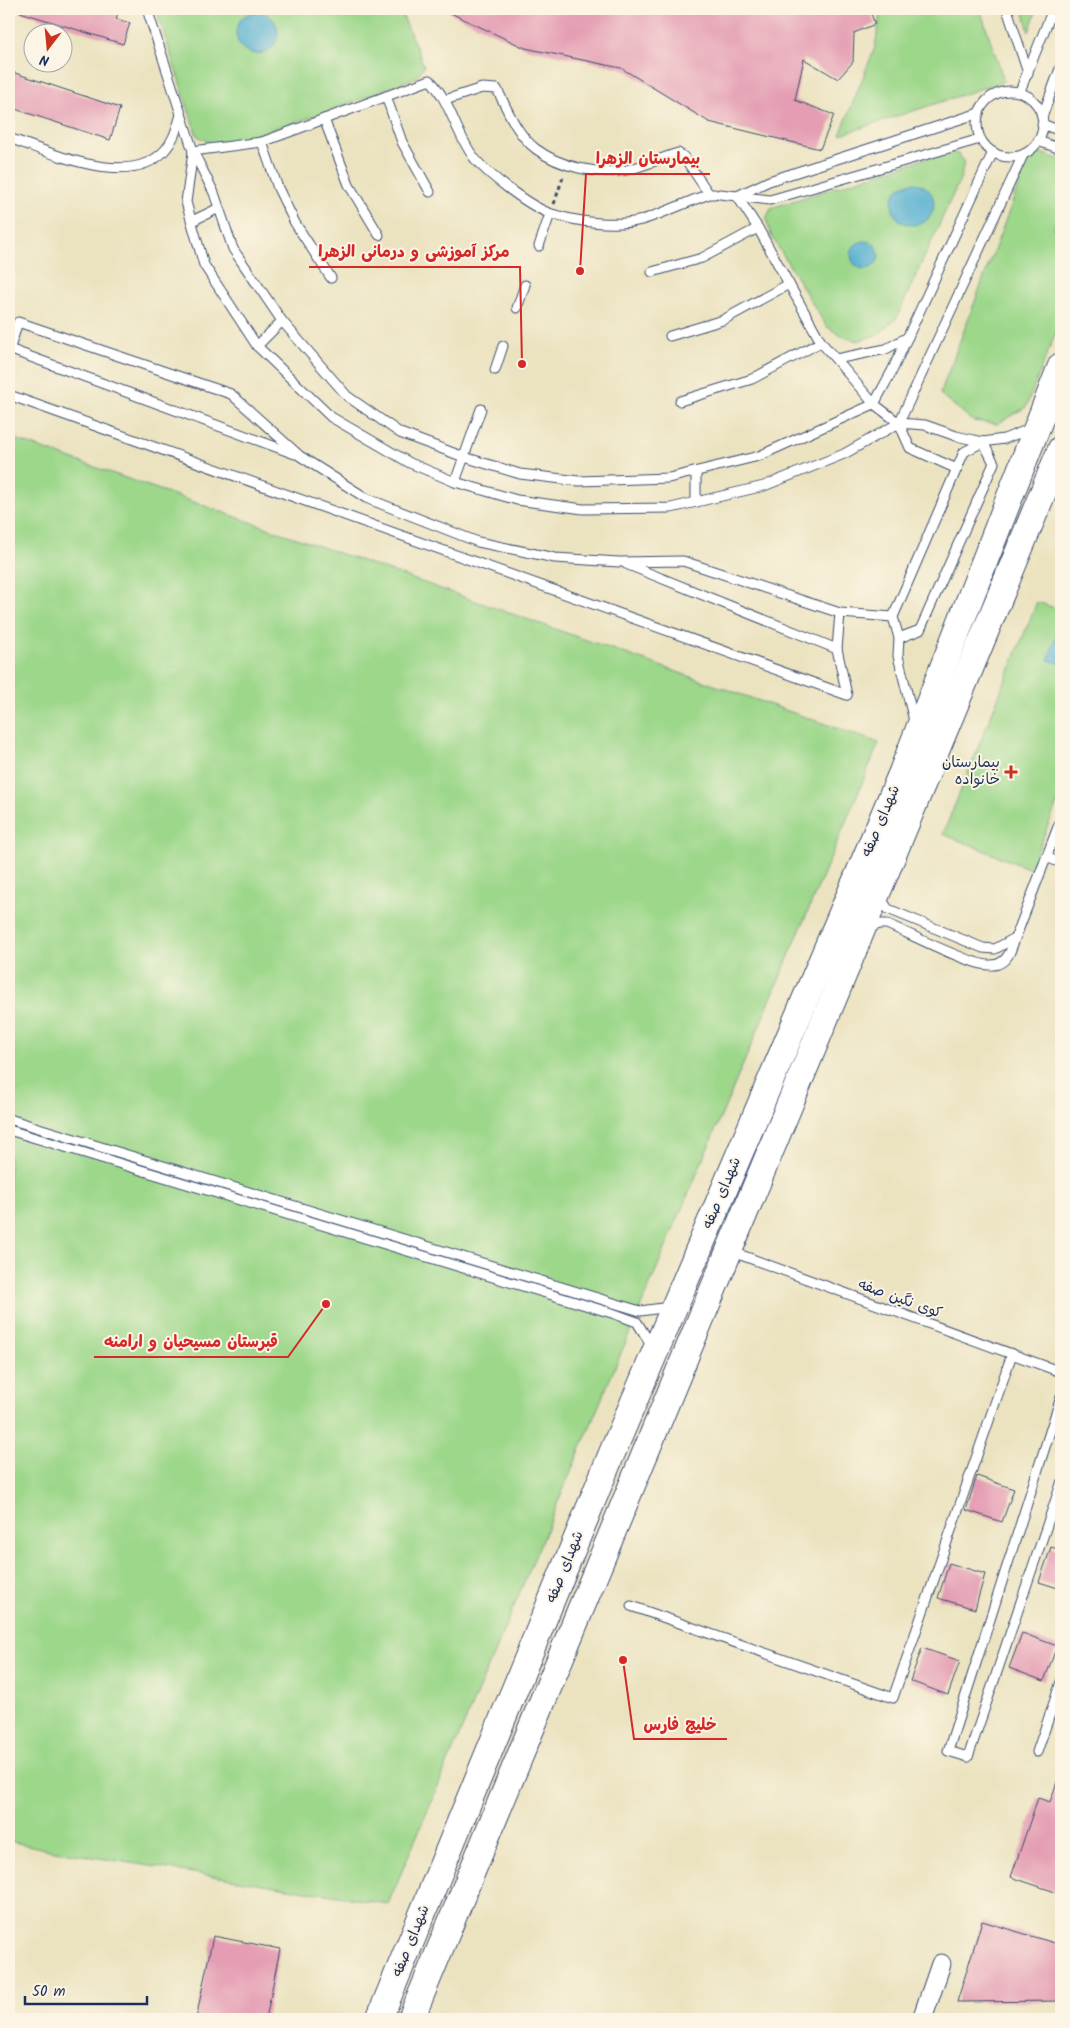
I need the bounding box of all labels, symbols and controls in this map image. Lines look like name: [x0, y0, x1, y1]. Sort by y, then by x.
north arrow: [22, 22, 72, 72]
text: N: [37, 48, 52, 71]
callout: بیمارستان الزهرا: [586, 143, 710, 174]
text: بیمارستان الزهرا: [596, 147, 700, 172]
callout: مرکز آموزشی و درمانی الزهرا: [309, 236, 520, 267]
text: مرکز آموزشی و درمانی الزهرا: [318, 240, 510, 265]
place label: بیمارستان خانواده: [942, 751, 1000, 792]
marker: بیمارستان خانواده: [1004, 765, 1018, 779]
street label: شهدای صفه: [855, 781, 907, 861]
street label: شهدای صفه: [696, 1153, 748, 1233]
street label: کوی نگین صفه: [854, 1273, 946, 1325]
callout: قبرستان مسیحیان و ارامنه: [94, 1326, 288, 1357]
text: قبرستان مسیحیان و ارامنه: [104, 1330, 278, 1355]
street label: شهدای صفه: [540, 1527, 590, 1607]
callout: خلیج فارس: [634, 1708, 727, 1739]
text: خلیج فارس: [644, 1713, 716, 1738]
street label: شهدای صفه: [386, 1901, 436, 1981]
scale bar: [25, 1973, 148, 2005]
text: 50 m: [32, 1980, 66, 2004]

